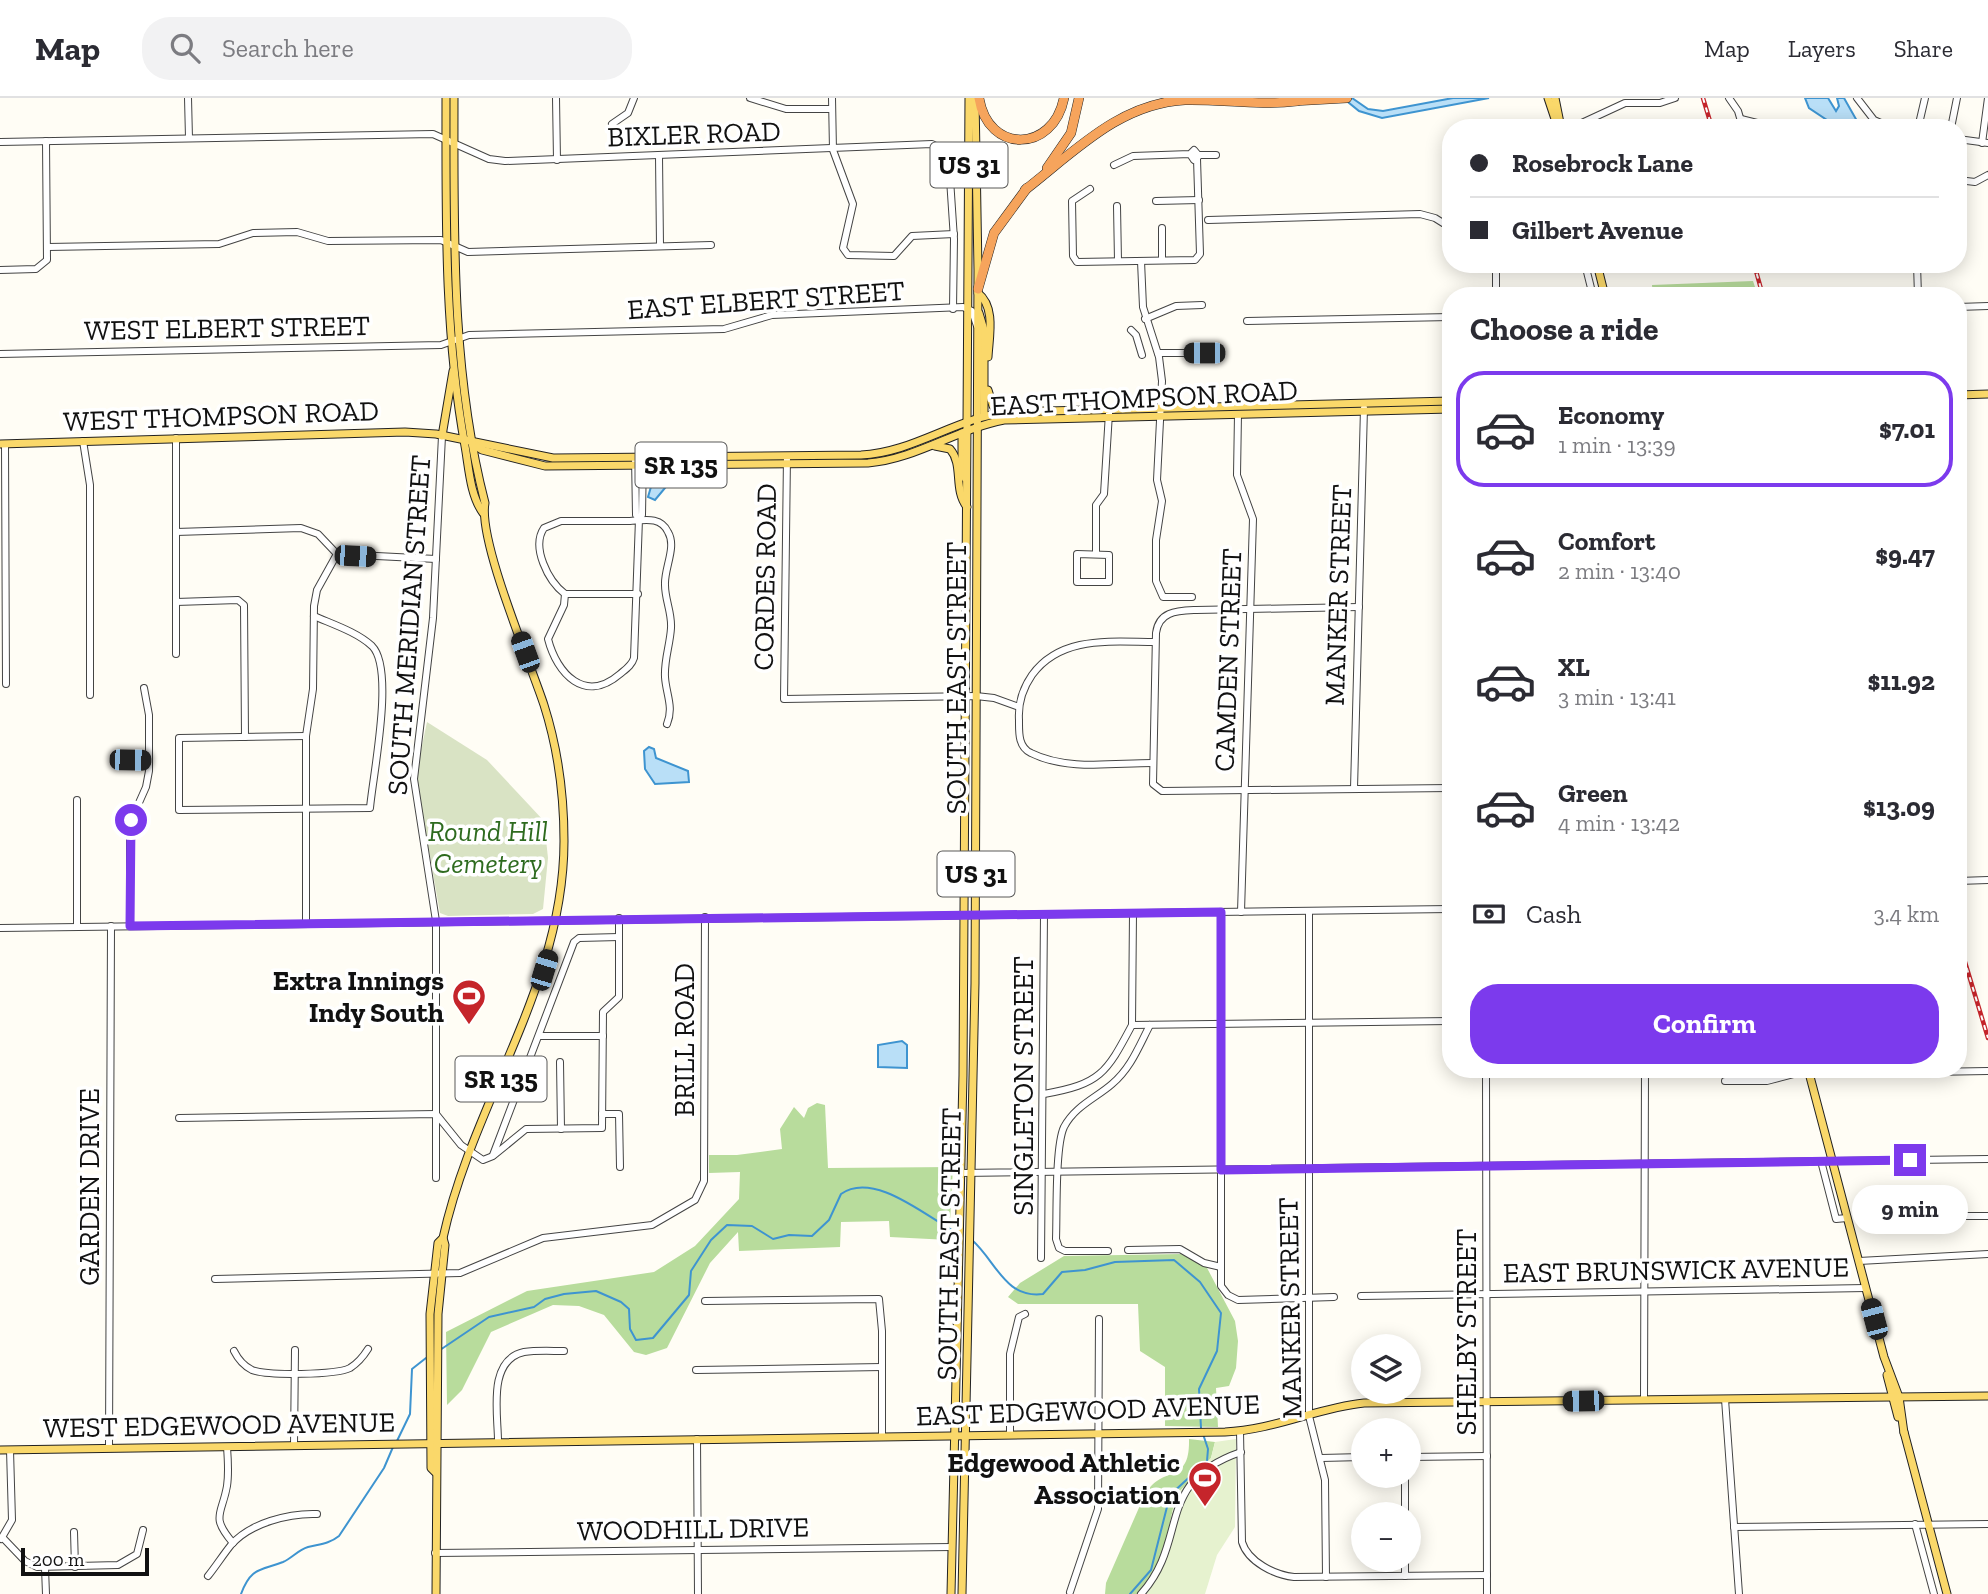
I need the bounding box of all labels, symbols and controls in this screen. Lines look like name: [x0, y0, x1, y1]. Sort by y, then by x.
search box: [142, 17, 632, 80]
text: Map: [35, 29, 100, 68]
icon: search: [166, 29, 204, 67]
text: Search here: [222, 32, 354, 64]
text: Map: [1704, 34, 1750, 63]
text: Layers: [1788, 34, 1856, 63]
text: Share: [1894, 34, 1953, 63]
street label: BIXLER ROAD: [607, 114, 781, 154]
road number: US 31: [930, 142, 1007, 188]
text: Rosebrock Lane: [1512, 147, 1693, 179]
text: Gilbert Avenue: [1512, 214, 1683, 246]
street label: EAST ELBERT STREET: [626, 274, 906, 326]
street label: WEST ELBERT STREET: [84, 309, 370, 347]
text: Choose a ride: [1470, 310, 1658, 348]
car: [1184, 343, 1226, 364]
street label: EAST THOMPSON ROAD: [989, 373, 1299, 423]
street label: WEST THOMPSON ROAD: [63, 394, 379, 438]
icon: car: [1474, 398, 1537, 461]
text: Economy: [1558, 399, 1664, 431]
text: $7.01: [1879, 413, 1935, 445]
text: 1 min · 13:39: [1558, 431, 1676, 459]
road number: SR 135: [636, 442, 726, 488]
street label: SOUTH MERIDIAN STREET: [381, 454, 437, 796]
street label: CORDES ROAD: [747, 483, 783, 671]
street label: MANKER STREET: [1318, 484, 1358, 706]
icon: car: [1474, 524, 1537, 587]
text: Comfort: [1558, 525, 1655, 557]
text: $9.47: [1875, 539, 1935, 571]
street label: SOUTH EAST STREET: [940, 542, 973, 814]
car: [334, 544, 377, 568]
street label: CAMDEN STREET: [1208, 548, 1248, 772]
text: 2 min · 13:40: [1558, 557, 1681, 585]
car: [508, 629, 543, 675]
icon: car: [1474, 650, 1537, 713]
text: XL: [1558, 651, 1590, 683]
text: $11.92: [1867, 665, 1935, 697]
text: 3 min · 13:41: [1558, 683, 1676, 711]
car: [109, 749, 152, 771]
icon: car: [1474, 776, 1537, 839]
text: Green: [1558, 777, 1628, 809]
text: $13.09: [1863, 791, 1935, 823]
route start: [115, 804, 147, 836]
text: 4 min · 13:42: [1558, 809, 1680, 837]
park label: Round Hill Cemetery: [428, 815, 548, 880]
road number: US 31: [937, 852, 1014, 896]
icon: cash: [1470, 895, 1508, 933]
text: Cash: [1526, 898, 1581, 930]
text: 3.4 km: [1873, 900, 1939, 928]
car: [528, 947, 561, 993]
street label: SINGLETON STREET: [1007, 956, 1040, 1216]
street label: BRILL ROAD: [668, 963, 701, 1117]
place label: Extra Innings Indy South: [273, 964, 444, 1029]
sports icon: Extra Innings Indy South: [450, 977, 488, 1026]
button: Confirm: [1470, 984, 1939, 1064]
road number: SR 135: [456, 1056, 546, 1102]
street label: GARDEN DRIVE: [73, 1088, 106, 1286]
street label: SOUTH EAST STREET: [930, 1107, 968, 1381]
route end: [1894, 1144, 1926, 1176]
callout: 9 min: [1852, 1184, 1968, 1234]
text: 9 min: [1881, 1195, 1939, 1223]
street label: MANKER STREET: [1272, 1197, 1308, 1419]
street label: SHELBY STREET: [1450, 1229, 1483, 1435]
street label: EAST BRUNSWICK AVENUE: [1503, 1250, 1849, 1290]
car: [1859, 1296, 1890, 1342]
map controls: [1351, 1334, 1421, 1572]
button: layers: [1351, 1334, 1421, 1404]
street label: EAST EDGEWOOD AVENUE: [915, 1388, 1261, 1432]
car: [1562, 1390, 1605, 1412]
street label: WEST EDGEWOOD AVENUE: [43, 1405, 395, 1445]
button: +: [1351, 1418, 1421, 1488]
place label: Edgewood Athletic Association: [947, 1446, 1180, 1511]
sports icon: Edgewood Athletic Association: [1186, 1459, 1224, 1508]
button: −: [1351, 1502, 1421, 1572]
street label: WOODHILL DRIVE: [577, 1510, 809, 1548]
scale bar: [21, 1545, 149, 1577]
text: 200 m: [32, 1548, 84, 1571]

